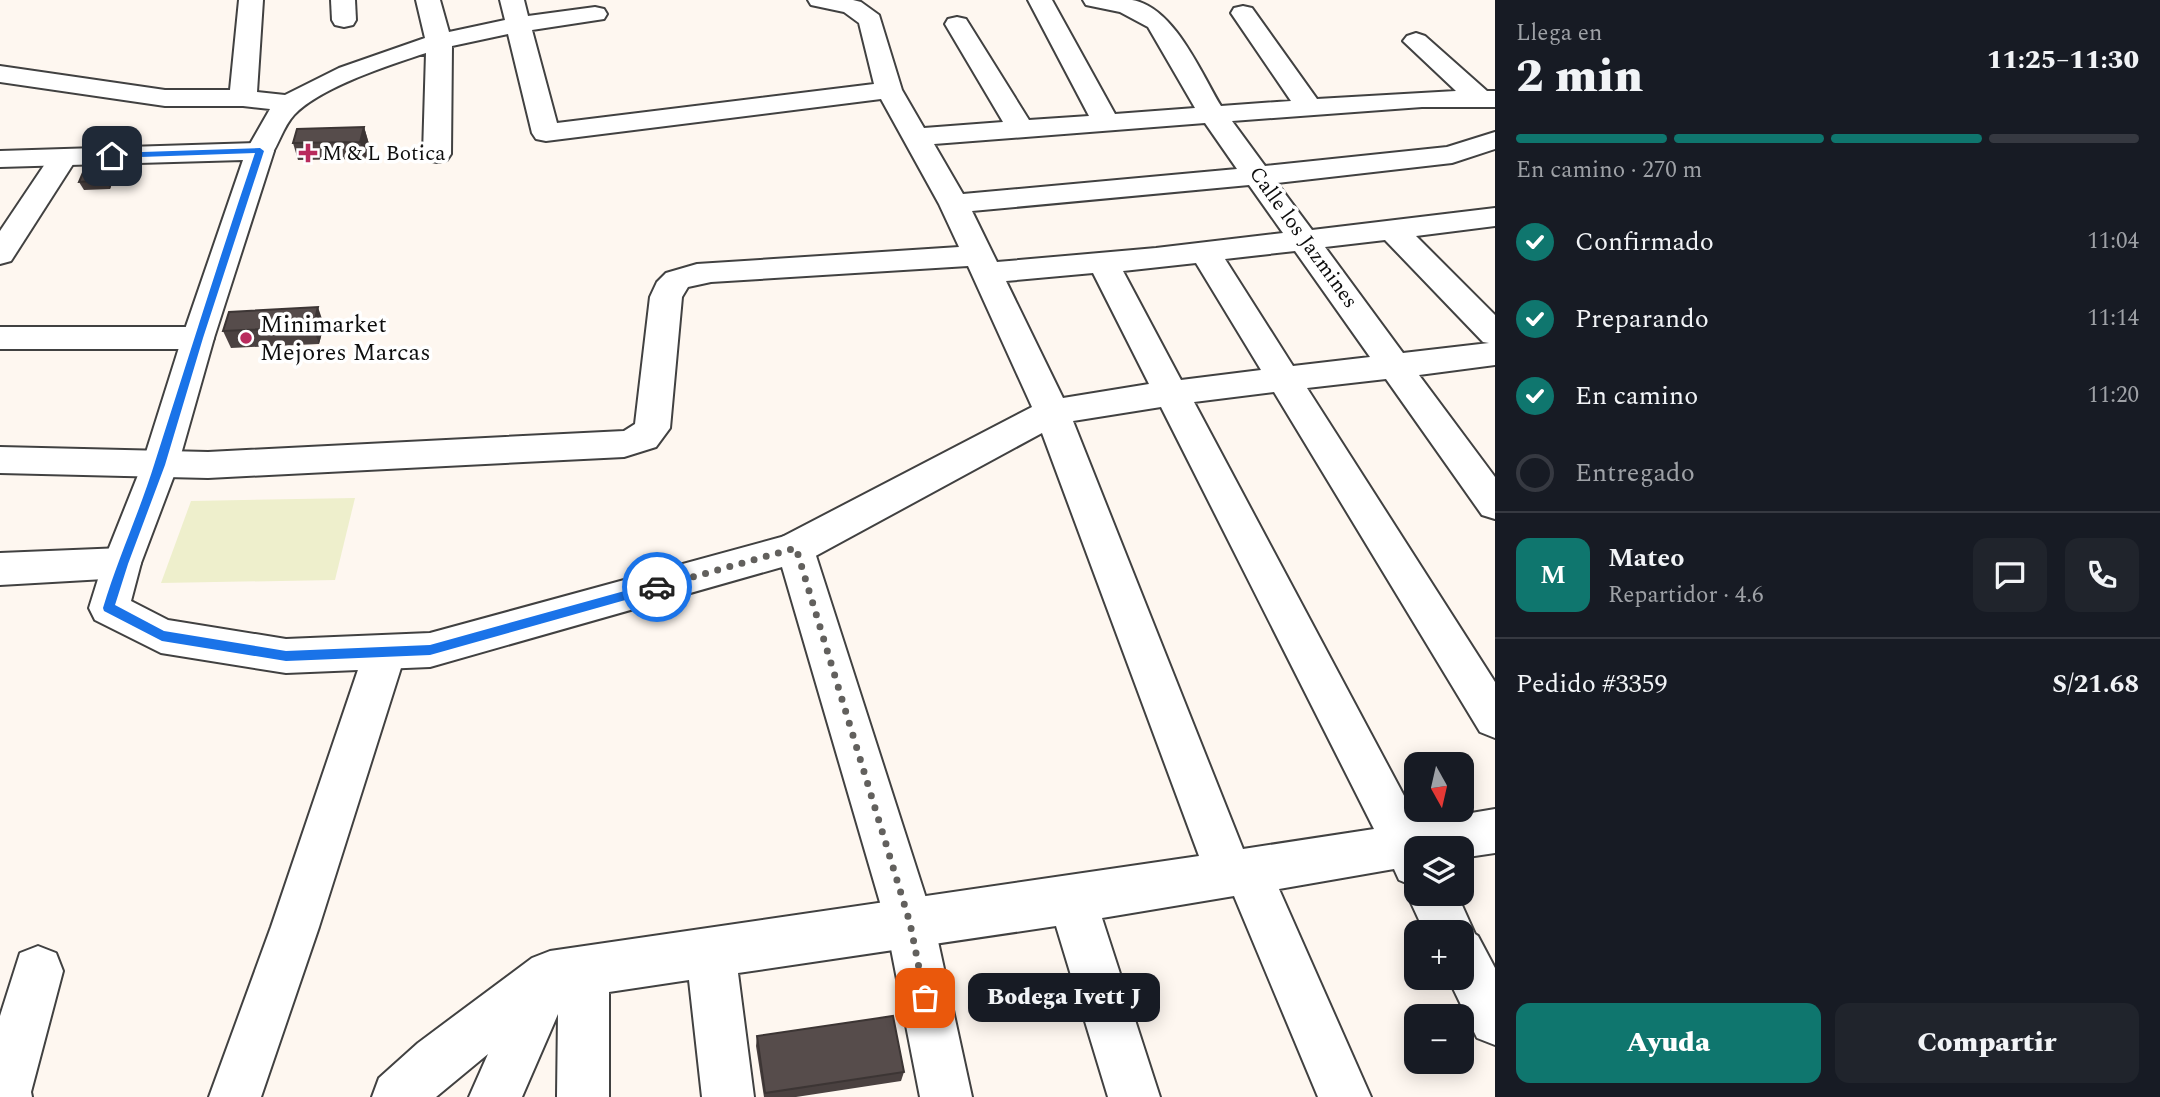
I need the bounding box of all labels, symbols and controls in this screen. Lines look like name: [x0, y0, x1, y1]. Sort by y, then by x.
text: Llega en: [1516, 16, 1602, 51]
text: 11:25–11:30: [1987, 40, 2139, 80]
text: 2 min: [1516, 42, 1643, 112]
pin: [82, 126, 142, 186]
icon: home: [93, 137, 131, 175]
place label: M & L Botica: [322, 138, 446, 170]
marker: M & L Botica: [300, 145, 316, 161]
text: En camino · 270 m: [1516, 153, 1702, 188]
street label: Calle los Jazmines: [1241, 160, 1366, 315]
text: Confirmado: [1575, 222, 1714, 262]
icon: check: [1516, 223, 1554, 261]
text: 11:04: [2087, 224, 2139, 259]
text: Preparando: [1575, 299, 1709, 339]
icon: check: [1516, 300, 1554, 338]
text: 11:14: [2087, 301, 2139, 336]
place label: Minimarket Mejores Marcas: [260, 307, 431, 371]
marker: Minimarket Mejores Marcas: [238, 330, 254, 346]
text: En camino: [1575, 376, 1698, 416]
icon: check: [1516, 377, 1554, 415]
text: 11:20: [2087, 378, 2139, 413]
text: Entregado: [1575, 453, 1695, 493]
text: Mateo: [1608, 538, 1685, 578]
button: chat: [1973, 538, 2047, 612]
button: phone: [2065, 538, 2139, 612]
courier: [622, 552, 692, 622]
text: M: [1540, 555, 1566, 595]
icon: car: [638, 568, 676, 606]
text: Repartidor · 4.6: [1608, 578, 1764, 613]
text: Pedido #3359: [1516, 664, 1667, 704]
text: S/21.68: [2052, 664, 2139, 704]
north arrow: [1404, 752, 1474, 822]
map controls: [1404, 752, 1474, 1074]
button: layers: [1404, 836, 1474, 906]
button: +: [1404, 920, 1474, 990]
pin: [895, 968, 955, 1028]
callout: Bodega Ivett J: [967, 974, 1160, 1023]
icon: bag: [906, 979, 944, 1017]
text: Bodega Ivett J: [987, 980, 1141, 1015]
button: Ayuda: [1516, 1003, 1821, 1083]
button: Compartir: [1835, 1003, 2139, 1083]
button: −: [1404, 1004, 1474, 1074]

